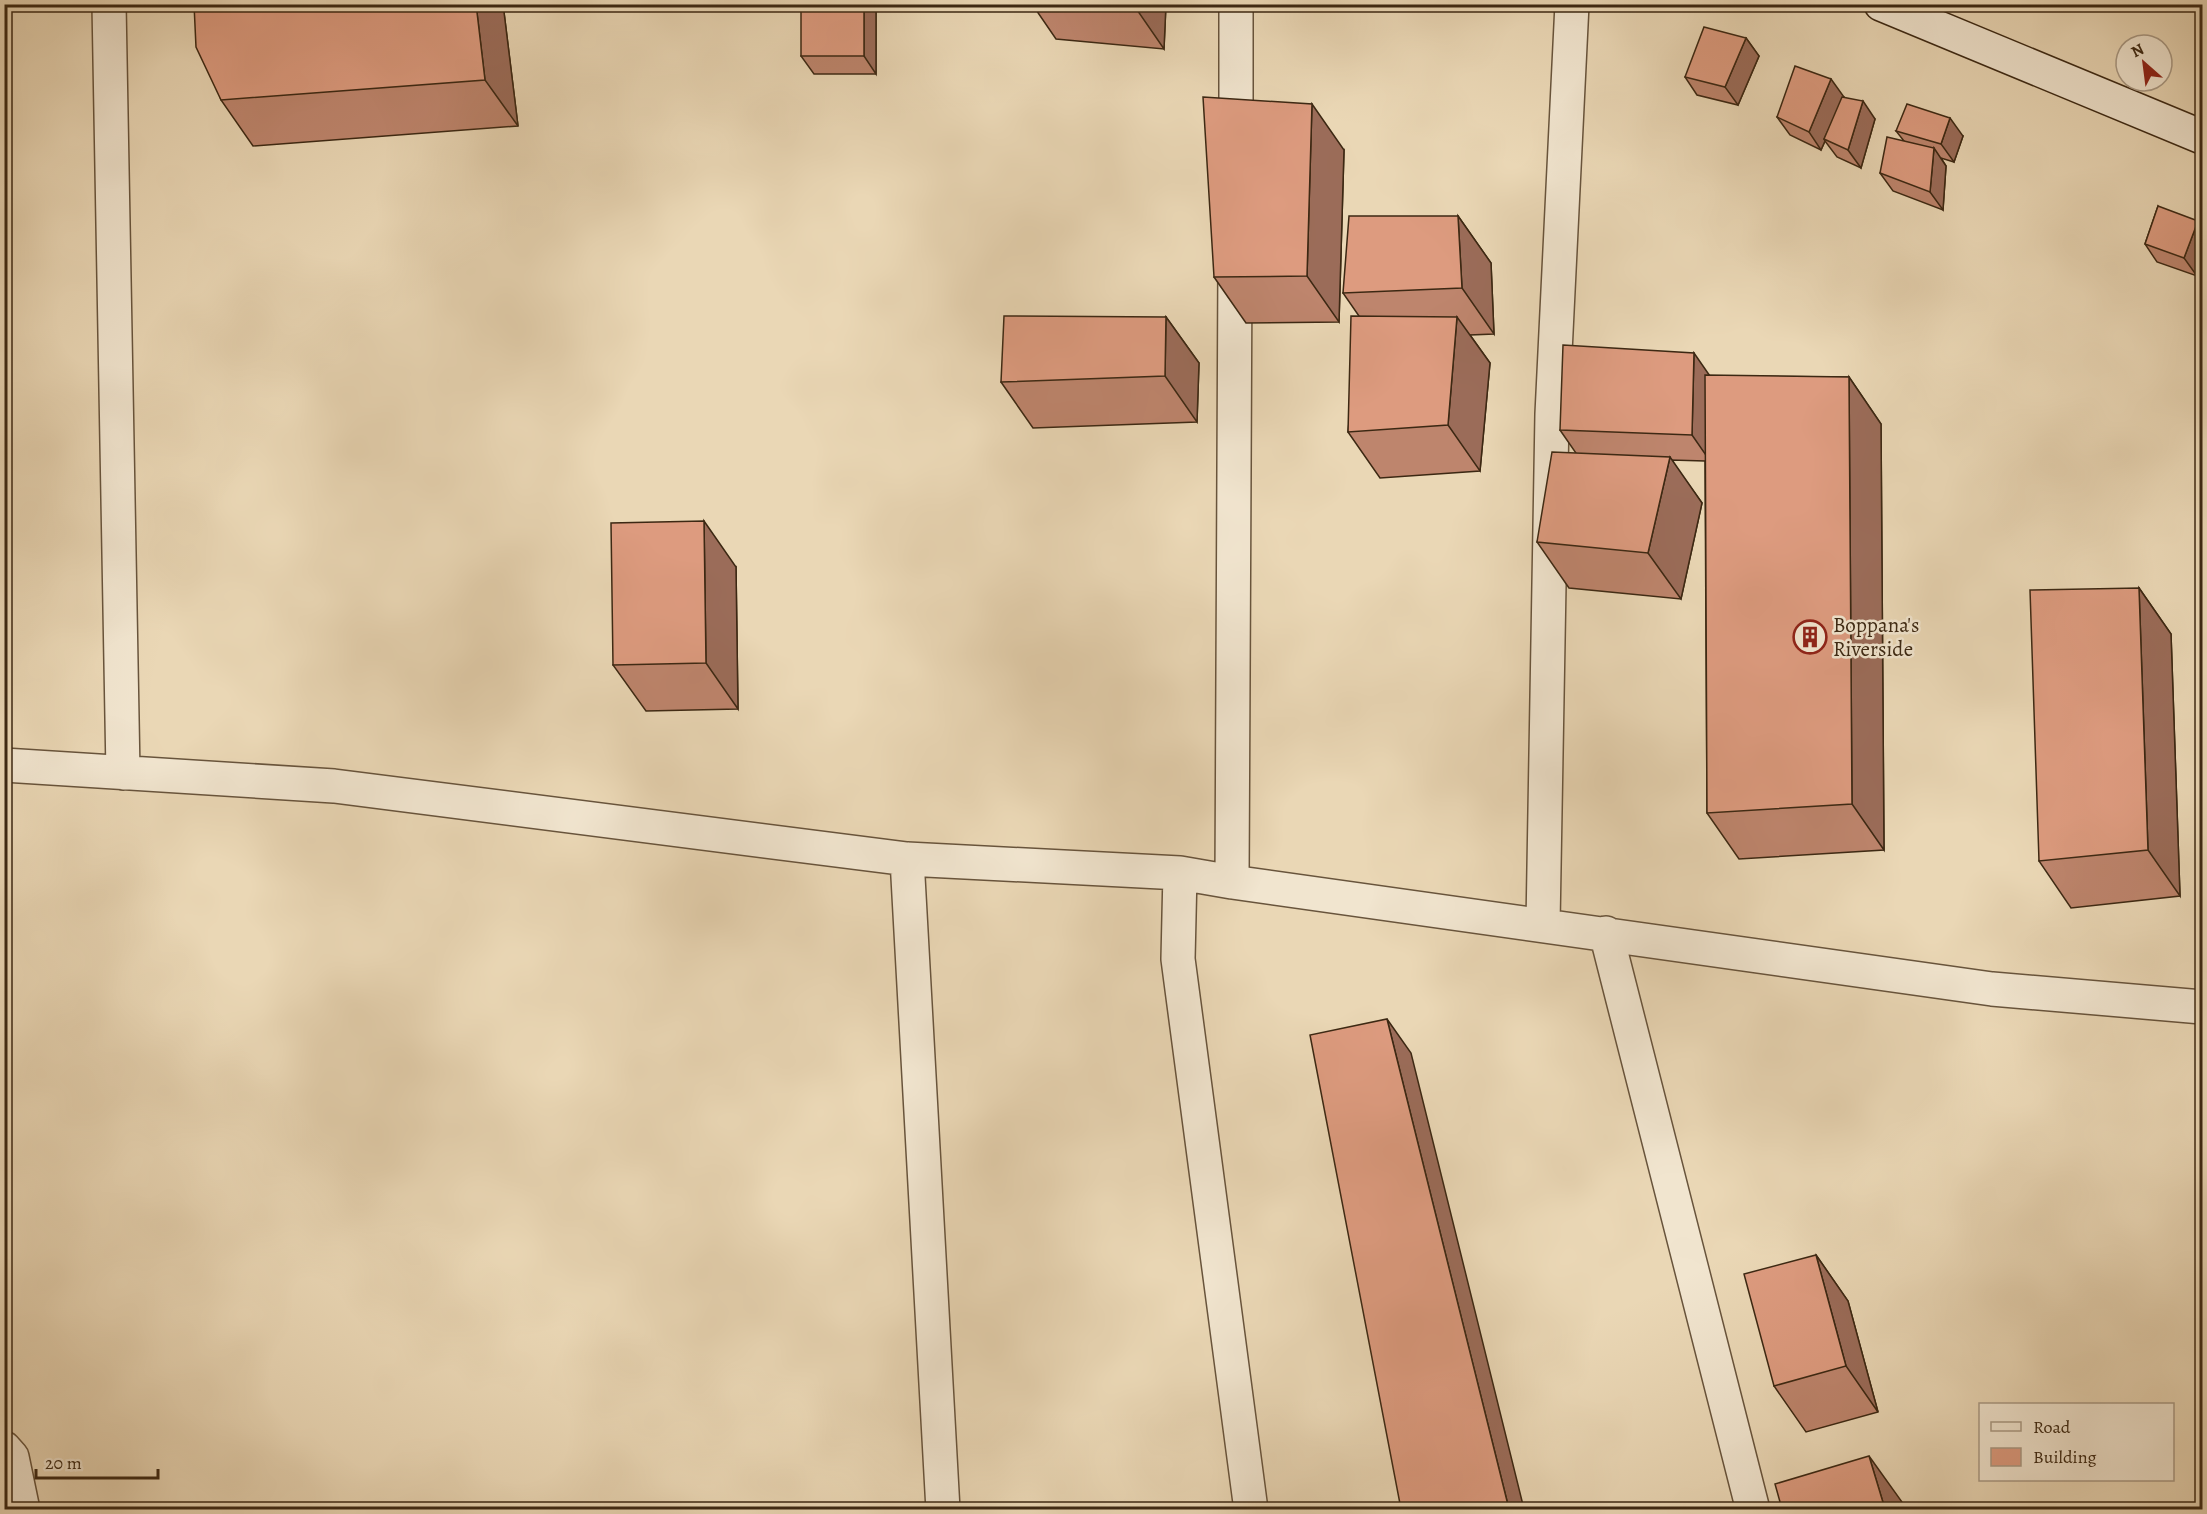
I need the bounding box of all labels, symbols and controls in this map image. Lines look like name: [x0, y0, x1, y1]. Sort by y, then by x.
north arrow: [2114, 33, 2174, 93]
text: N: [2127, 38, 2148, 63]
place label: Boppana's Riverside: [1833, 611, 1920, 663]
building icon: Boppana's Riverside: [1792, 619, 1828, 655]
legend: [1979, 1403, 2174, 1481]
text: Road: [2033, 1415, 2071, 1439]
scale bar: [36, 1442, 158, 1480]
text: Building: [2033, 1445, 2097, 1469]
text: 20 m: [45, 1451, 82, 1475]

